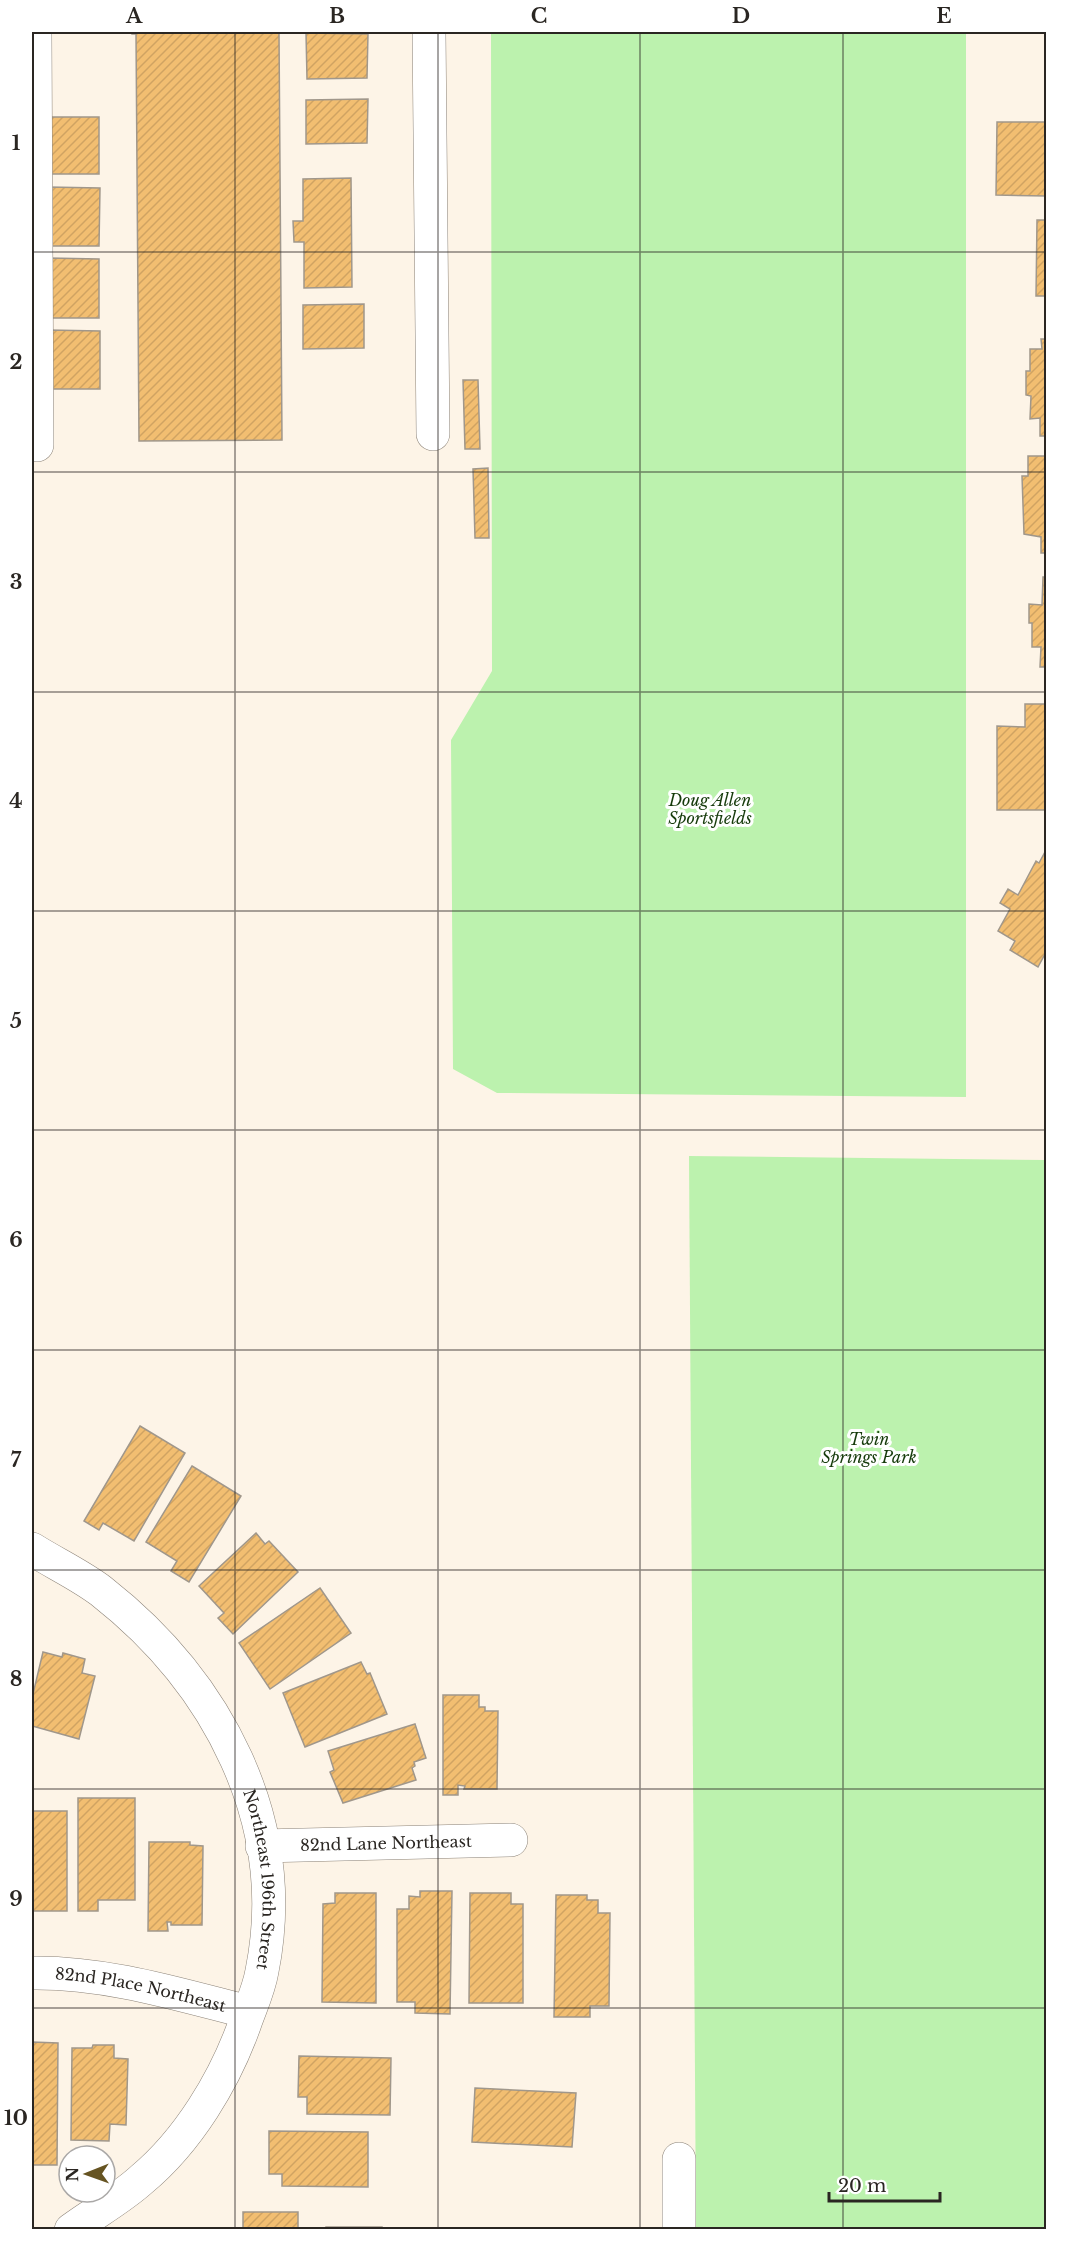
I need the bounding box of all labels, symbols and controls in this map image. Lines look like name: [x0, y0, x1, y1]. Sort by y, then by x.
text: A: [125, 4, 143, 28]
text: B: [329, 4, 345, 28]
text: C: [531, 4, 547, 28]
text: D: [732, 4, 750, 28]
text: E: [936, 4, 952, 28]
text: 1: [12, 131, 21, 155]
text: 2: [9, 350, 23, 374]
text: 3: [10, 570, 22, 594]
text: 4: [9, 789, 23, 813]
park label: Doug Allen Sportsfields: [668, 790, 752, 828]
text: 5: [10, 1009, 22, 1033]
text: 6: [9, 1228, 23, 1252]
park label: Twin Springs Park: [821, 1429, 917, 1467]
text: 7: [11, 1448, 22, 1472]
text: 8: [10, 1667, 22, 1691]
street label: Northeast 196th Street: [239, 1787, 279, 1972]
street label: 82nd Lane Northeast: [300, 1831, 472, 1855]
text: 9: [9, 1887, 23, 1911]
street label: 82nd Place Northeast: [54, 1963, 228, 2016]
text: 10: [4, 2106, 28, 2130]
north arrow: [57, 2144, 117, 2204]
scale bar: [829, 2165, 940, 2203]
text: N: [62, 2167, 82, 2182]
text: 20 m: [838, 2175, 886, 2197]

